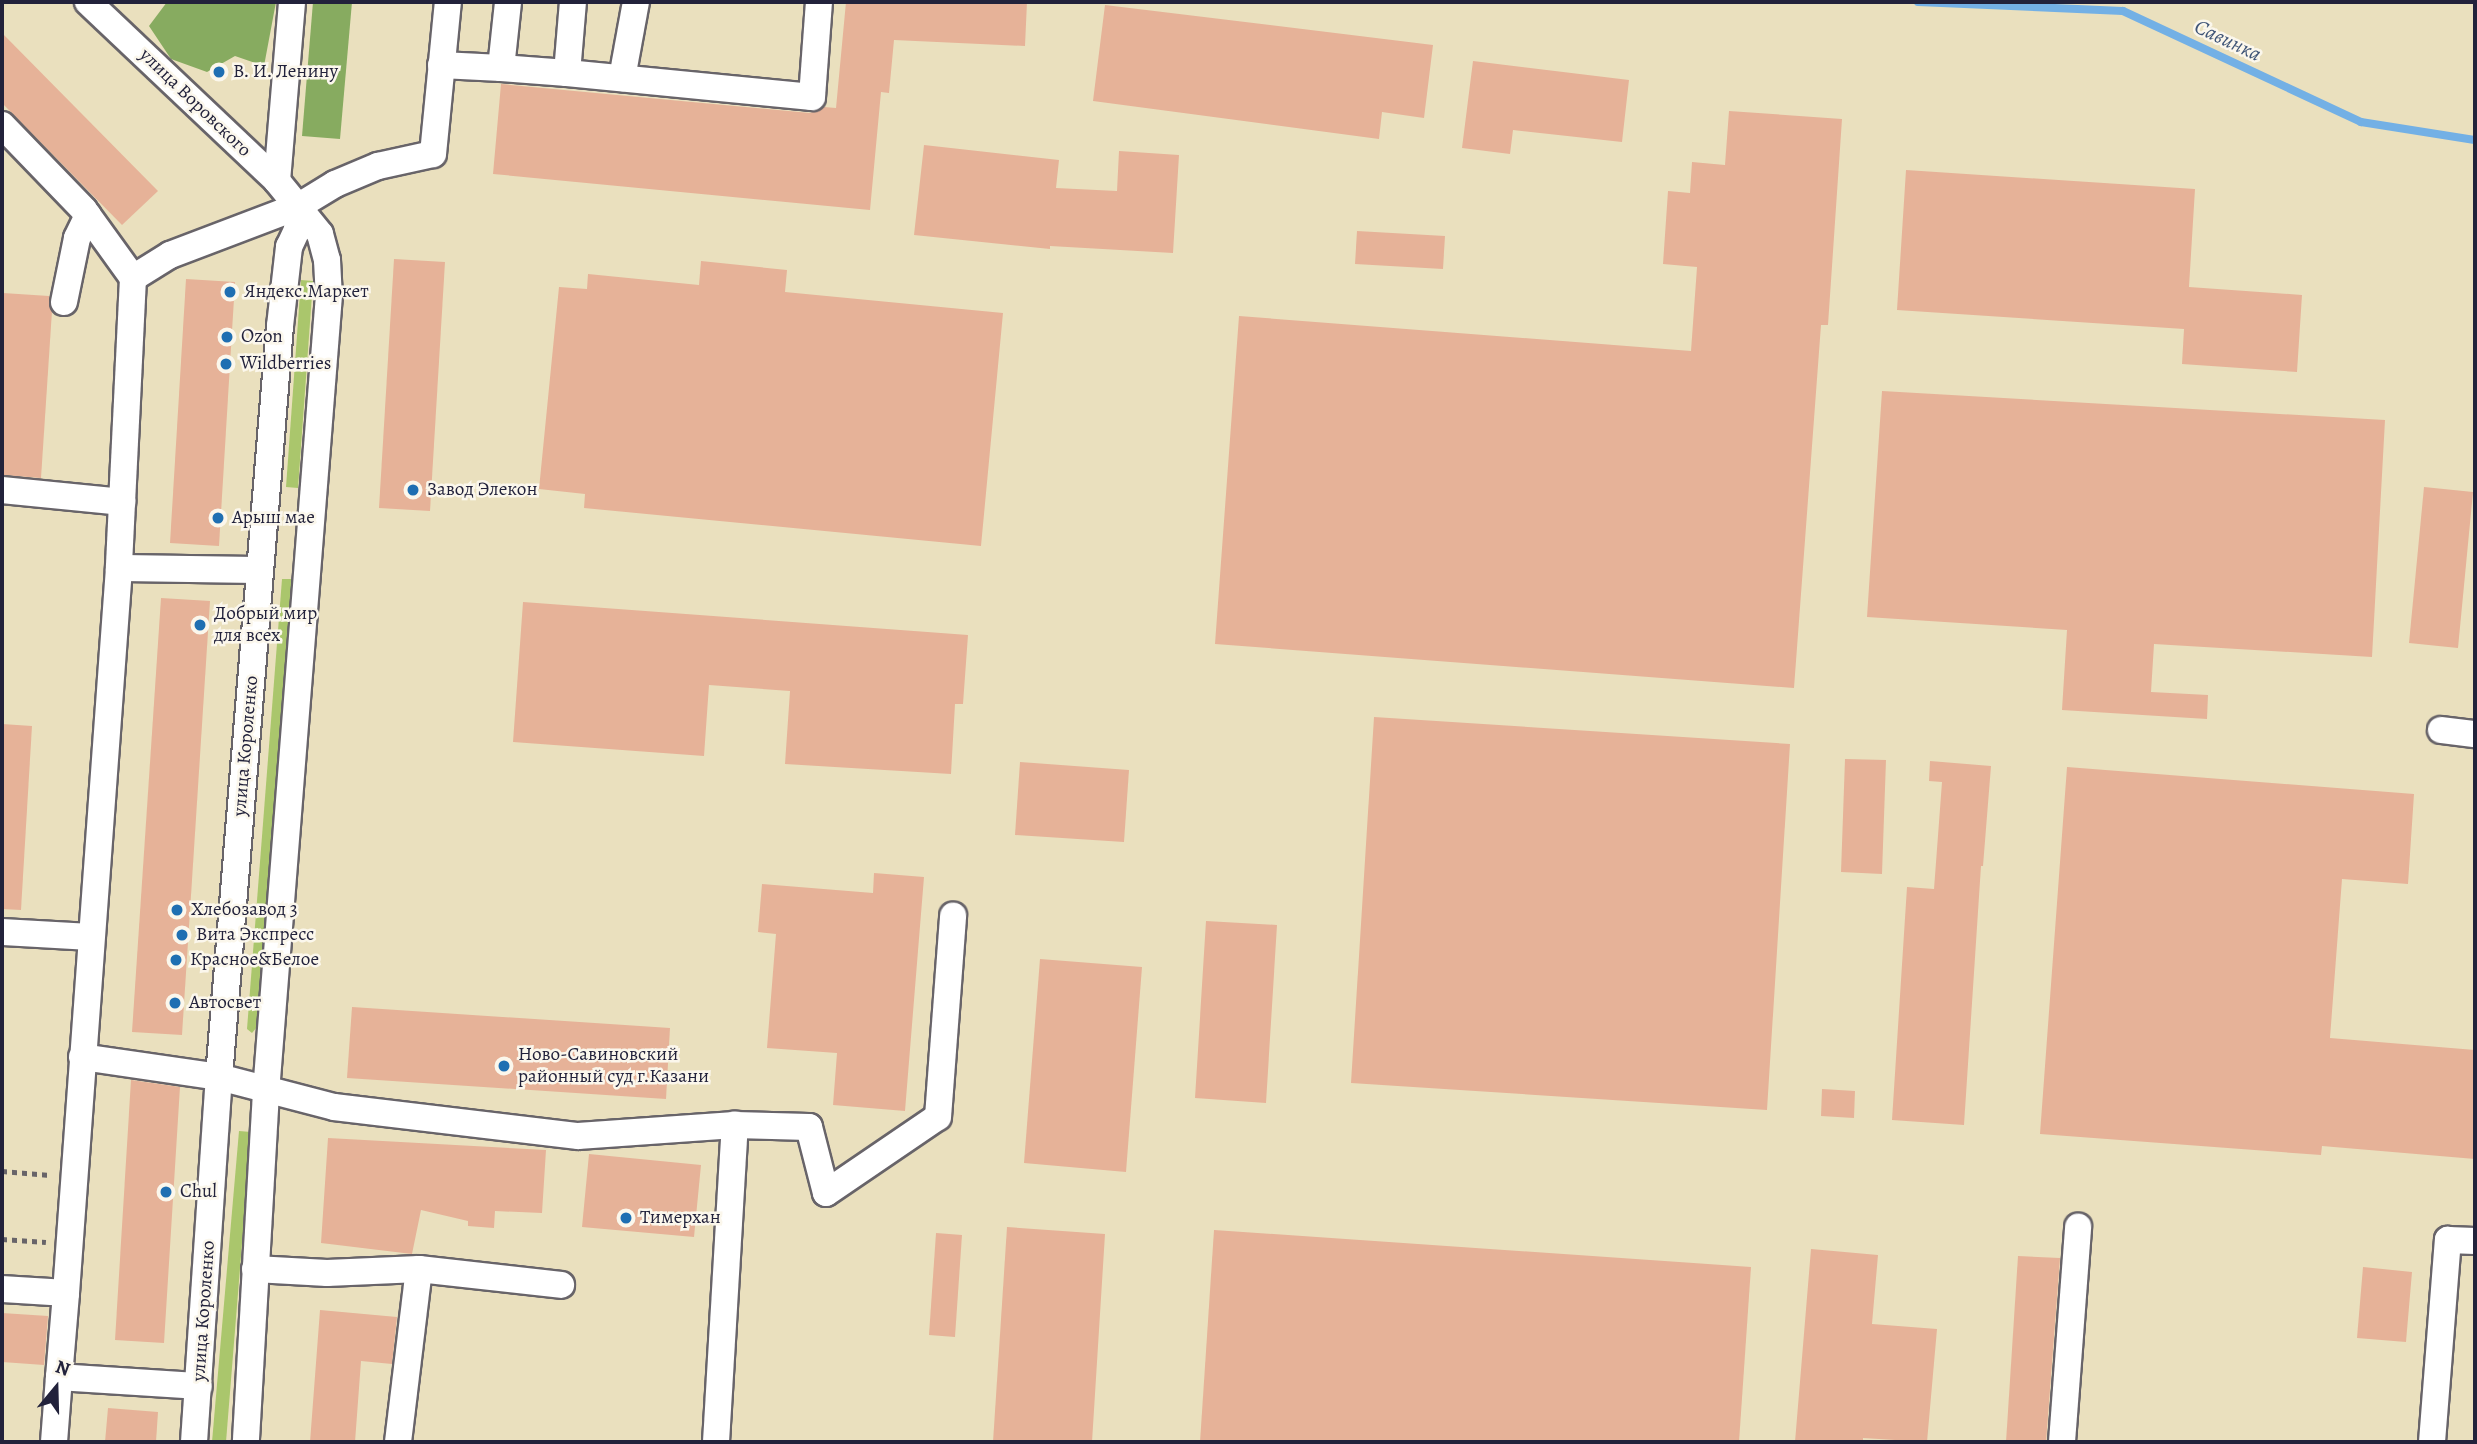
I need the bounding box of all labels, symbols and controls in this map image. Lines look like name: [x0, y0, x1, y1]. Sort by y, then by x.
water label: Савинка: [2191, 14, 2265, 66]
street label: улица Воровского: [134, 44, 256, 162]
place label: В. И. Ленину: [233, 61, 339, 83]
marker: В. И. Ленину: [211, 64, 227, 80]
place label: Яндекс.Маркет: [244, 281, 369, 303]
marker: Яндекс.Маркет: [222, 284, 238, 300]
place label: Ozon: [241, 326, 283, 348]
marker: Ozon: [219, 329, 235, 345]
place label: Wildberries: [240, 353, 331, 375]
marker: Wildberries: [218, 356, 234, 372]
place label: Завод Элекон: [427, 479, 538, 501]
marker: Завод Элекон: [405, 482, 421, 498]
place label: Арыш мае: [232, 507, 315, 529]
marker: Арыш мае: [210, 510, 226, 526]
place label: Добрый мир для всех: [214, 603, 317, 647]
marker: Добрый мир для всех: [192, 617, 208, 633]
street label: улица Короленко: [228, 675, 264, 817]
place label: Хлебозавод 3: [191, 899, 298, 921]
marker: Хлебозавод 3: [169, 902, 185, 918]
place label: Вита Экспресс: [196, 924, 314, 946]
marker: Вита Экспресс: [174, 927, 190, 943]
place label: Красное&Белое: [190, 949, 319, 971]
marker: Красное&Белое: [168, 952, 184, 968]
place label: Автосвет: [189, 992, 261, 1014]
marker: Автосвет: [167, 995, 183, 1011]
place label: Ново-Савиновский районный суд г.Казани: [518, 1044, 709, 1088]
marker: Ново-Савиновский районный суд г.Казани: [496, 1058, 512, 1074]
place label: Chul: [180, 1181, 217, 1203]
marker: Chul: [158, 1184, 174, 1200]
place label: Тимерхан: [640, 1207, 721, 1229]
marker: Тимерхан: [618, 1210, 634, 1226]
street label: улица Короленко: [188, 1240, 220, 1382]
north arrow: [21, 1353, 91, 1423]
text: N: [52, 1354, 74, 1383]

